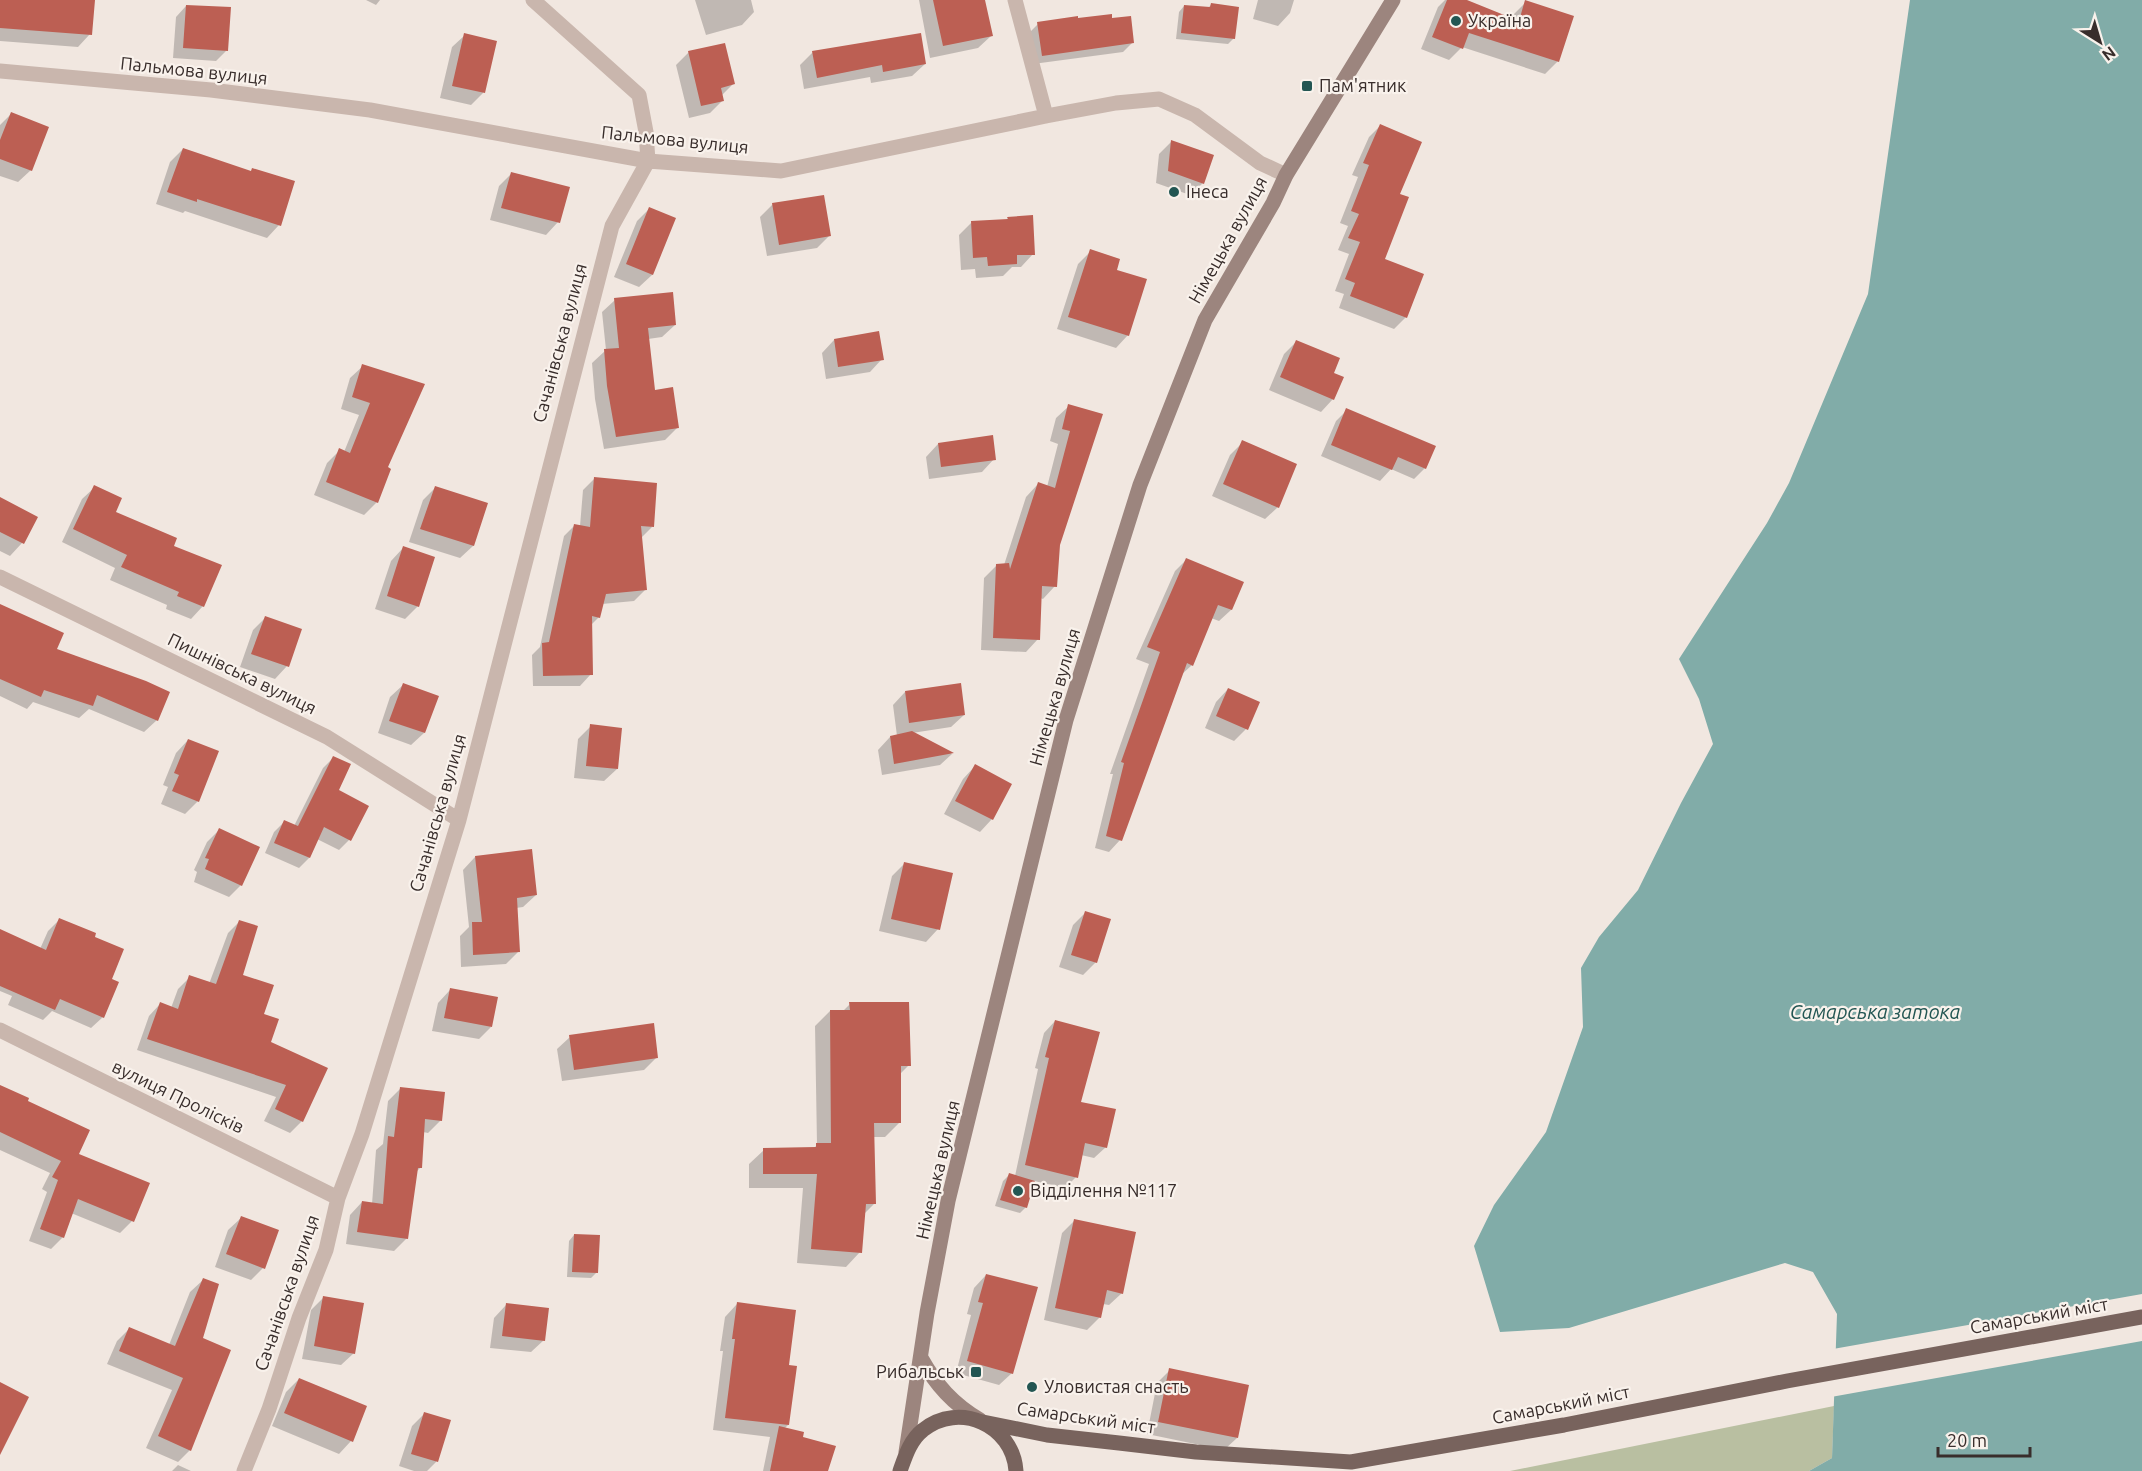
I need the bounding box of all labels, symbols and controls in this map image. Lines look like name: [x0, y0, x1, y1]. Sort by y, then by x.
place label: Україна: [1468, 10, 1531, 30]
north arrow: [2070, 12, 2130, 72]
marker: Україна: [1449, 14, 1463, 28]
text: N: [2099, 43, 2119, 65]
street label: Пальмова вулиця: [119, 52, 269, 88]
place label: Пам'ятник: [1319, 75, 1406, 95]
marker: Пам'ятник: [1300, 79, 1314, 93]
street label: Пальмова вулиця: [600, 121, 750, 157]
street label: Німецька вулиця: [1184, 173, 1270, 306]
place label: Інеса: [1186, 181, 1229, 201]
marker: Інеса: [1167, 185, 1181, 199]
street label: Сачанівська вулиця: [528, 261, 590, 424]
street label: Німецька вулиця: [1025, 626, 1083, 768]
street label: Пишнівська вулиця: [165, 629, 320, 718]
street label: Сачанівська вулиця: [405, 731, 469, 894]
water label: Самарська затока: [1790, 1000, 1960, 1023]
street label: вулиця Пролісків: [109, 1056, 248, 1137]
street label: Німецька вулиця: [911, 1098, 963, 1241]
place label: Відділення №117: [1030, 1180, 1177, 1200]
marker: Відділення №117: [1011, 1184, 1025, 1198]
street label: Сачанівська вулиця: [250, 1212, 322, 1373]
street label: Самарський міст: [1968, 1293, 2109, 1337]
place label: Рибальськ: [876, 1361, 964, 1381]
marker: Рибальськ: [969, 1365, 983, 1379]
place label: Уловистая снасть: [1044, 1376, 1189, 1396]
marker: Уловистая снасть: [1025, 1380, 1039, 1394]
street label: Самарський міст: [1490, 1381, 1631, 1427]
street label: Самарський міст: [1016, 1397, 1157, 1437]
scale bar: [1938, 1420, 2030, 1458]
text: 20 m: [1947, 1430, 1987, 1450]

